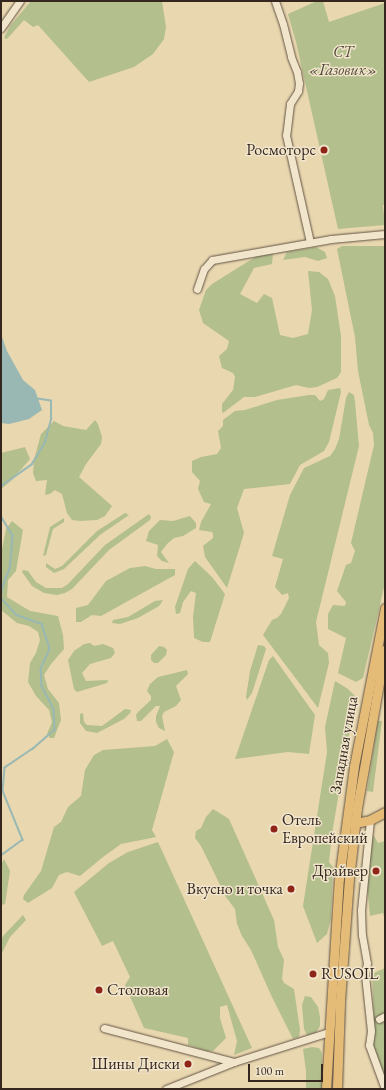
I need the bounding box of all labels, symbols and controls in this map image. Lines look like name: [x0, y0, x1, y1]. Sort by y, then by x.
park label: СТ «Газовик»: [309, 42, 377, 80]
place label: Росмоторс: [246, 140, 316, 160]
marker: Росмоторс: [319, 145, 329, 155]
street label: Западная улица: [326, 695, 362, 795]
place label: Отель Европейский: [282, 810, 368, 848]
marker: Отель Европейский: [269, 824, 279, 834]
place label: Драйвер: [313, 861, 368, 881]
marker: Драйвер: [371, 866, 381, 876]
place label: Вкусно и точка: [187, 879, 283, 899]
marker: Вкусно и точка: [286, 884, 296, 894]
place label: RUSOIL: [321, 964, 379, 984]
marker: RUSOIL: [308, 969, 318, 979]
place label: Столовая: [107, 980, 168, 1000]
marker: Столовая: [94, 985, 104, 995]
place label: Шины Диски: [92, 1054, 180, 1074]
scale bar: [250, 1056, 325, 1082]
marker: Шины Диски: [183, 1059, 193, 1069]
text: 100 m: [255, 1063, 284, 1079]

